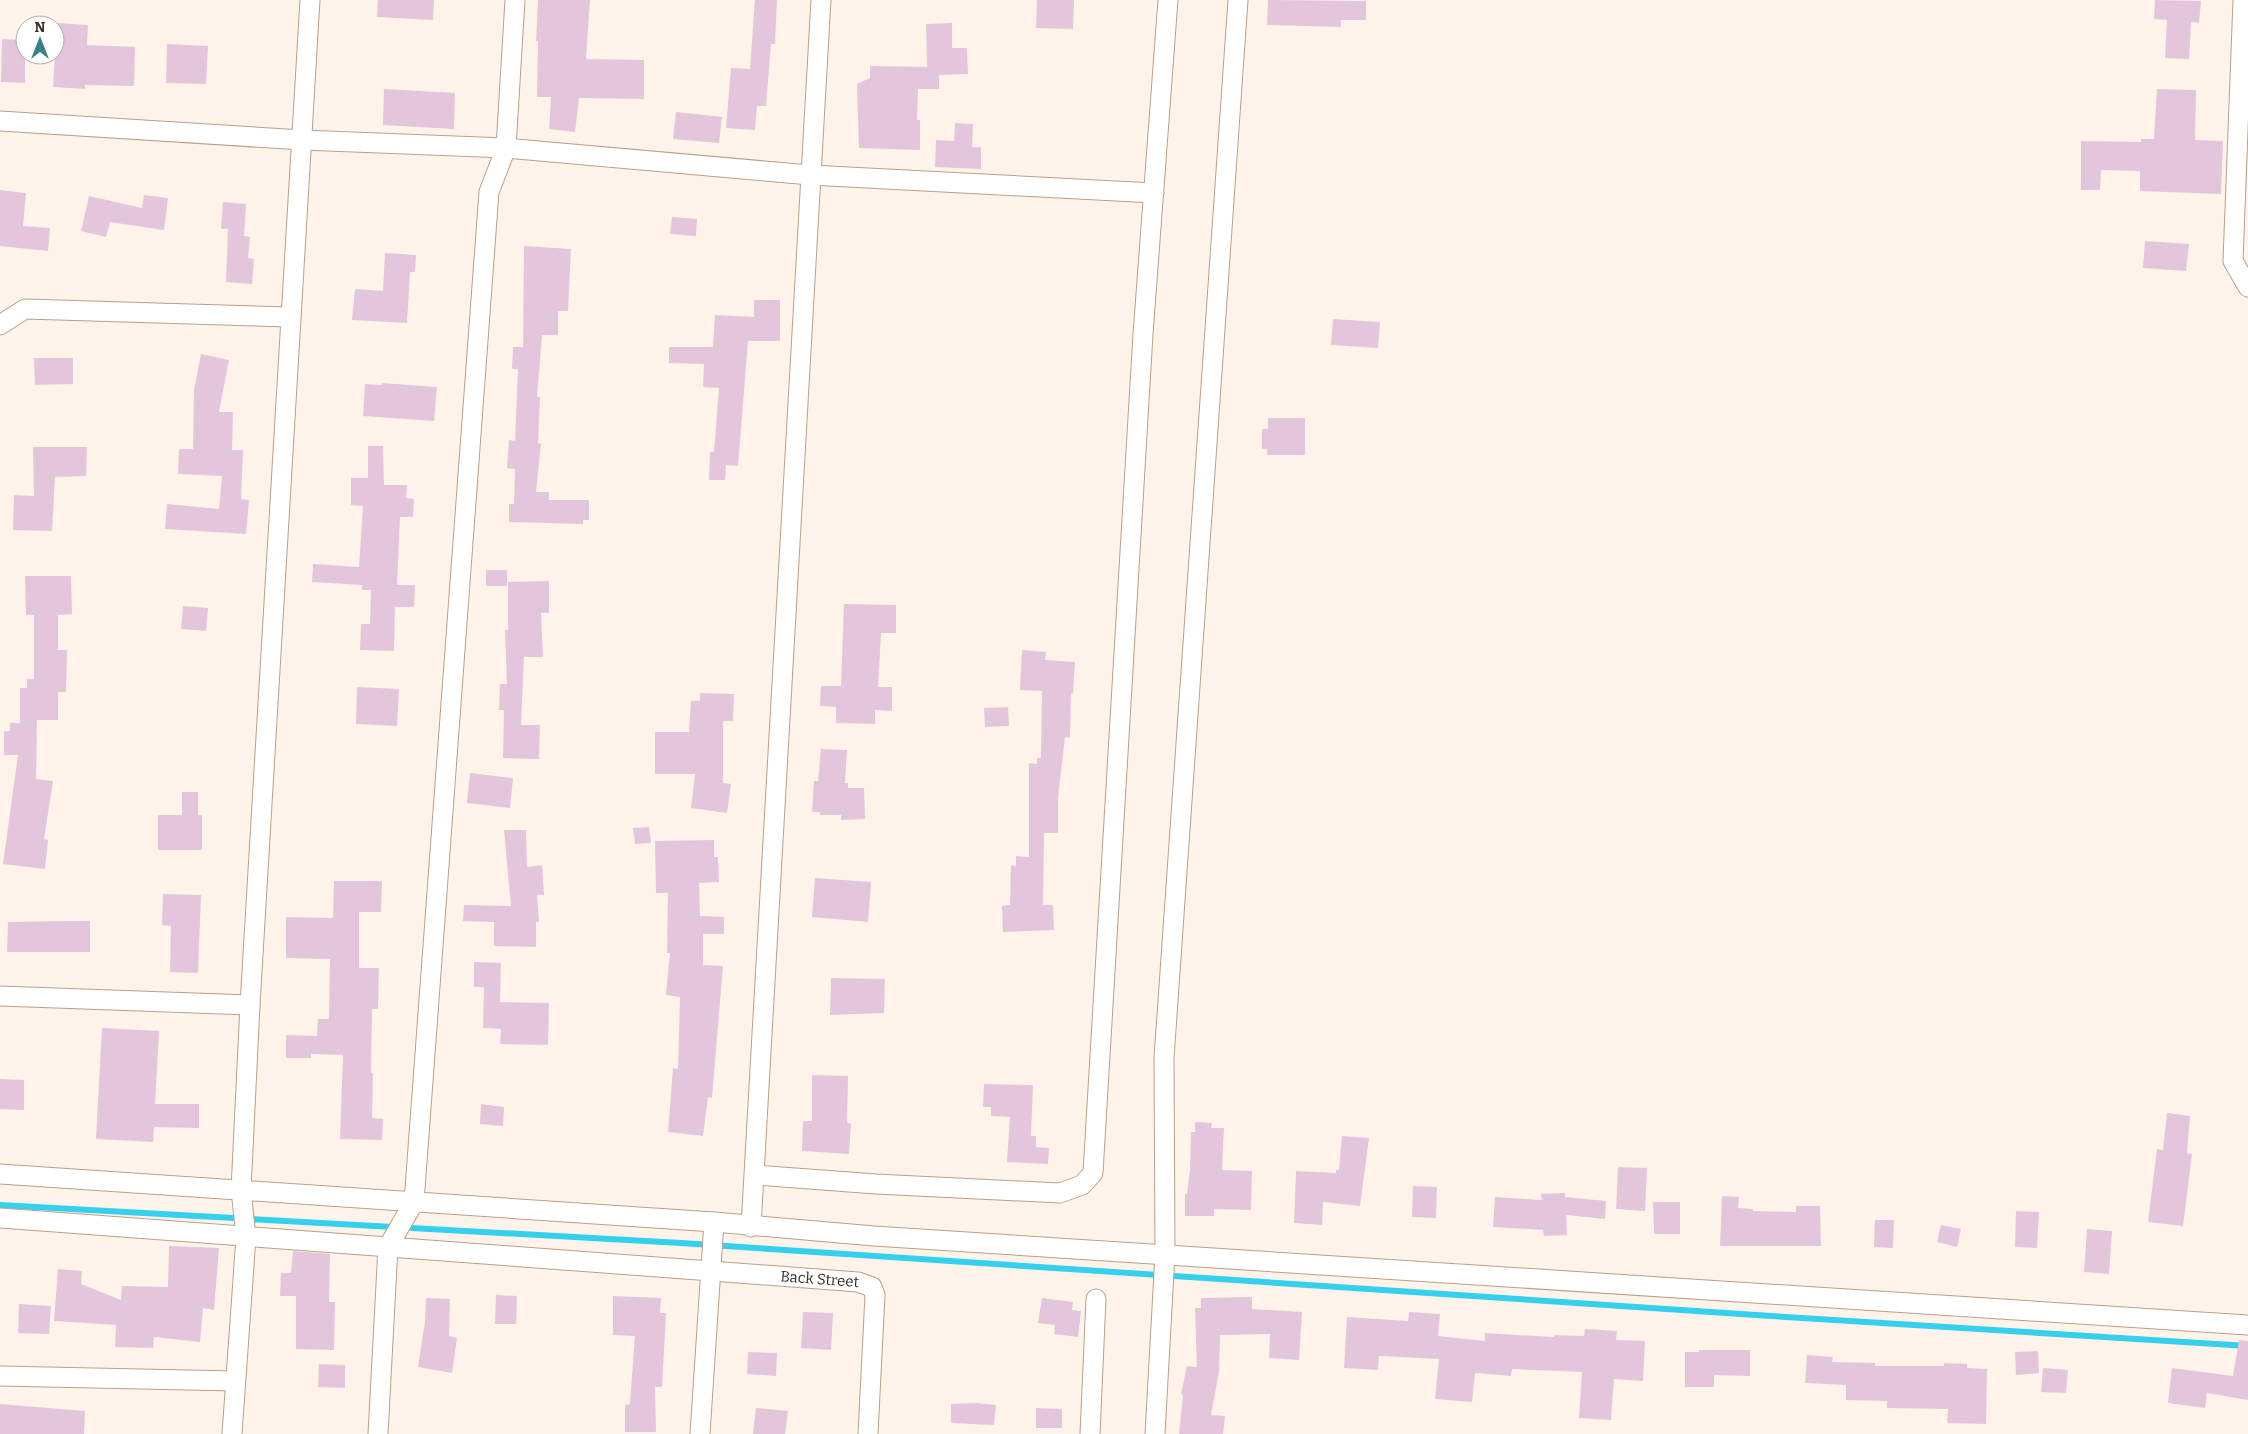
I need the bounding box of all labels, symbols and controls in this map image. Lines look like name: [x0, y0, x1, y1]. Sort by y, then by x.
north arrow: [15, 15, 65, 65]
text: N: [35, 19, 46, 36]
street label: Back Street: [780, 1267, 860, 1291]

